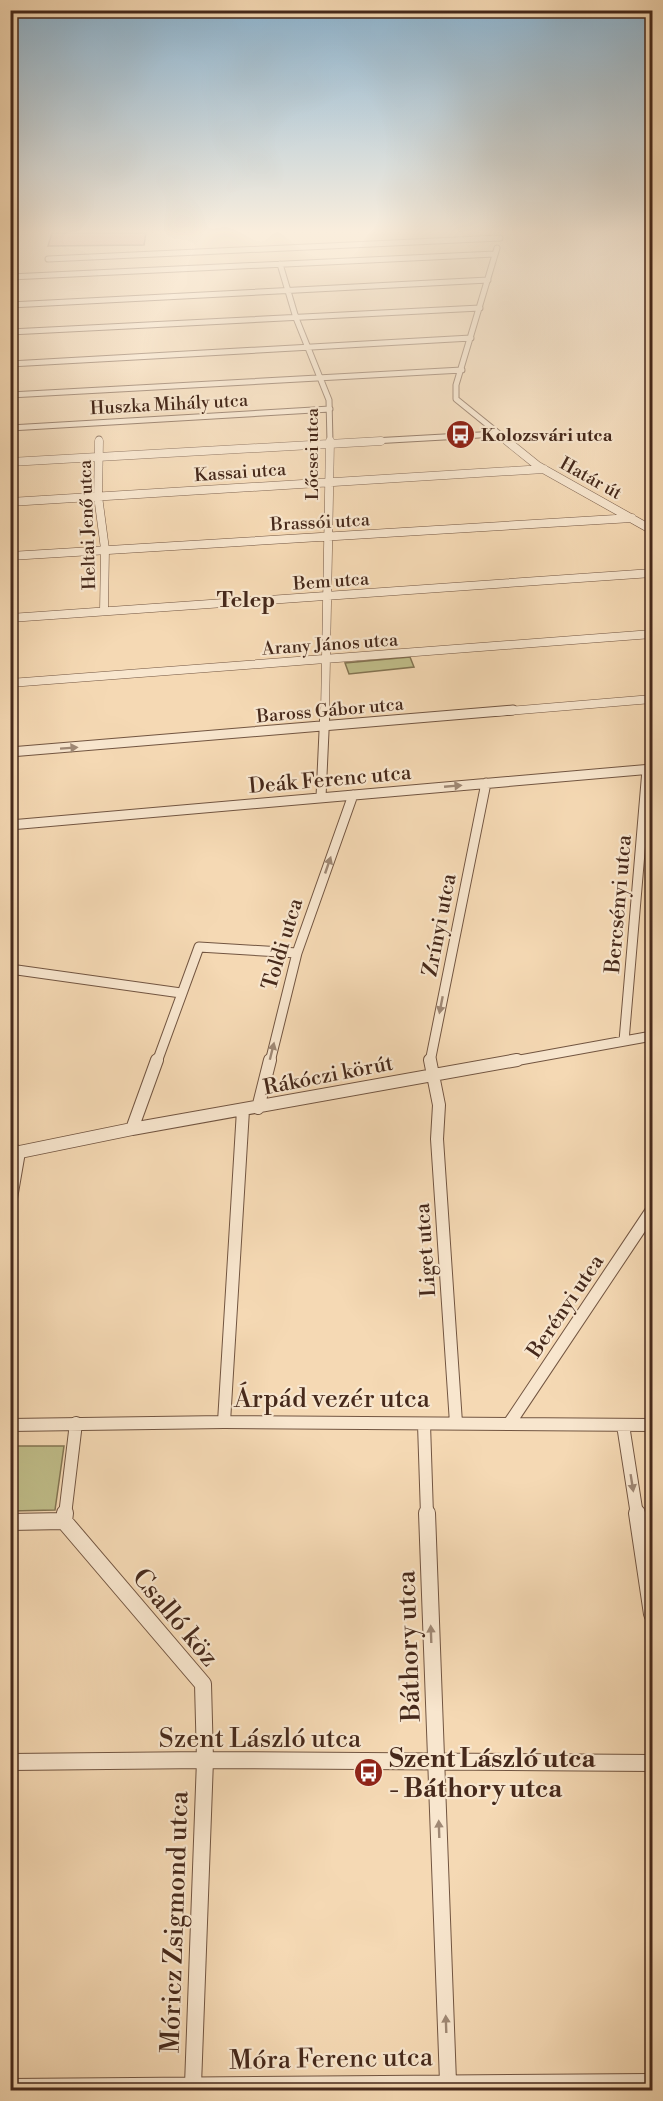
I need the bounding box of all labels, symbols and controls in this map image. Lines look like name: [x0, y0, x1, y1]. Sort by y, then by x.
street label: Huszka Mihály utca: [89, 389, 249, 420]
street label: Lőcsei utca: [301, 407, 324, 500]
bus stop icon: Kolozsvári utca: [444, 419, 476, 451]
place label: Kolozsvári utca: [481, 424, 613, 447]
street label: Határ út: [556, 452, 626, 505]
street label: Kassai utca: [193, 458, 288, 487]
street label: Heltai Jenő utca: [74, 459, 101, 590]
street label: Brassói utca: [269, 508, 371, 537]
street label: Bem utca: [291, 567, 371, 596]
district label: Telep: [217, 587, 275, 614]
street label: Arany János utca: [260, 628, 400, 661]
street label: Baross Gábor utca: [254, 693, 406, 728]
one-way arrow: [59, 743, 78, 752]
street label: Deák Ferenc utca: [248, 760, 413, 800]
one-way arrow: [444, 781, 463, 791]
street label: Bercsényi utca: [600, 833, 638, 975]
one-way arrow: [324, 855, 334, 873]
street label: Zrínyi utca: [417, 871, 463, 979]
street label: Toldi utca: [257, 895, 309, 993]
one-way arrow: [436, 996, 445, 1015]
one-way arrow: [268, 1042, 277, 1060]
street label: Rákóczi körút: [261, 1051, 396, 1101]
street label: Liget utca: [410, 1202, 442, 1298]
street label: Berényi utca: [521, 1250, 610, 1364]
street label: Árpád vezér utca: [233, 1381, 431, 1415]
one-way arrow: [628, 1474, 637, 1493]
street label: Csalló köz: [125, 1562, 225, 1673]
street label: Báthory utca: [390, 1569, 428, 1723]
one-way arrow: [427, 1624, 436, 1643]
street label: Szent László utca: [159, 1723, 362, 1755]
place label: Szent László utca - Báthory utca: [389, 1743, 596, 1805]
bus stop icon: Szent László utca - Báthory utca: [352, 1757, 384, 1789]
street label: Móricz Zsigmond utca: [154, 1790, 196, 2054]
one-way arrow: [434, 1819, 443, 1838]
one-way arrow: [441, 2014, 451, 2033]
street label: Móra Ferenc utca: [229, 2041, 434, 2077]

